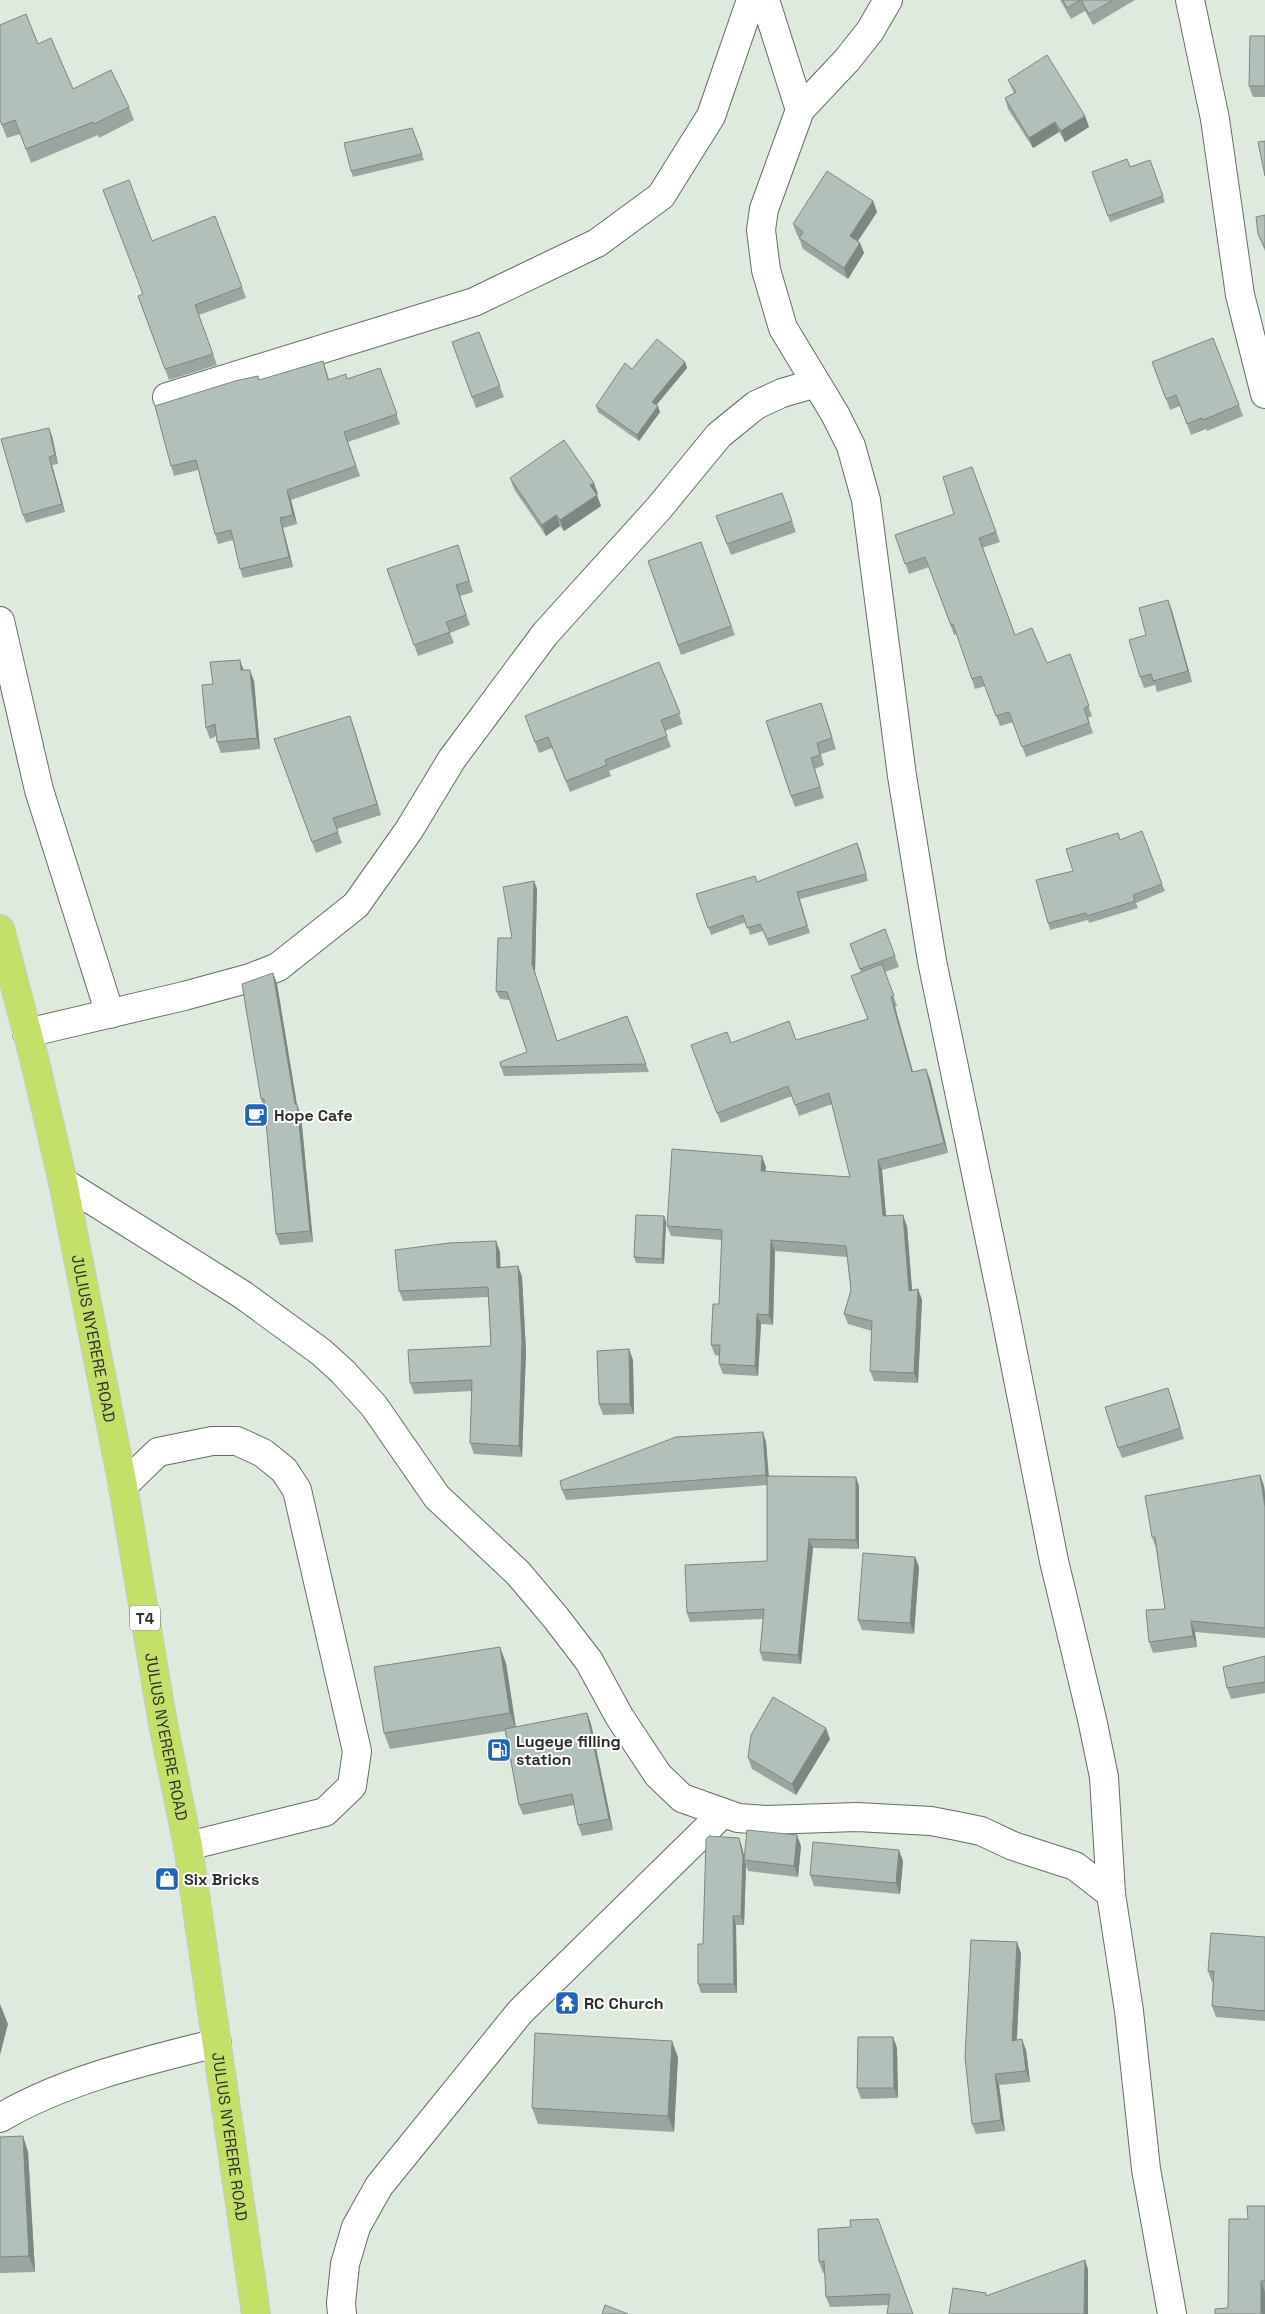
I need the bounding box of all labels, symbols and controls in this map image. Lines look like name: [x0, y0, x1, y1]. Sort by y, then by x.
cafe icon: Hope Cafe: [243, 1102, 269, 1128]
place label: Hope Cafe: [274, 1105, 353, 1126]
street label: JULIUS NYERERE ROAD: [67, 1253, 121, 1424]
road number: T4: [130, 1606, 160, 1630]
street label: JULIUS NYERERE ROAD: [141, 1651, 193, 1822]
place label: Lugeye filling station: [516, 1731, 621, 1770]
fuel station icon: Lugeye filling station: [486, 1737, 512, 1763]
shop icon: Six Bricks: [154, 1866, 180, 1892]
place label: Six Bricks: [184, 1869, 259, 1890]
temple icon: RC Church: [554, 1990, 580, 2016]
place label: RC Church: [584, 1993, 664, 2014]
street label: JULIUS NYERERE ROAD: [208, 2051, 253, 2222]

